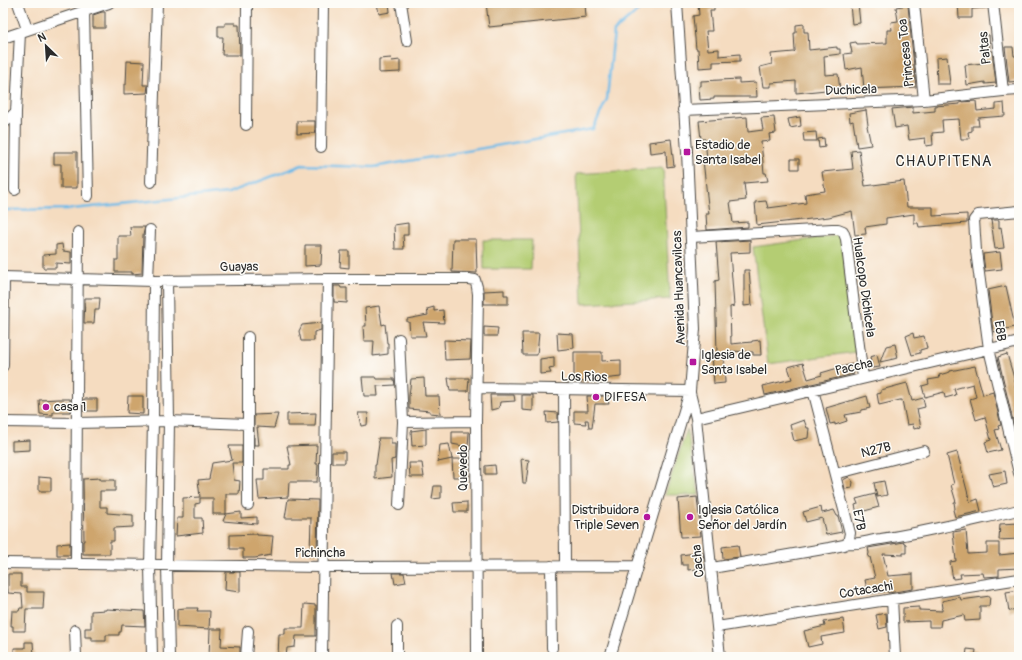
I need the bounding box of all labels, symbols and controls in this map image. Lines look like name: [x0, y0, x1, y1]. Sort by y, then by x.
street label: Princesa Toa: [894, 18, 918, 88]
north arrow: [26, 26, 66, 66]
text: N: [36, 30, 49, 45]
street label: Paltas: [975, 31, 995, 65]
street label: Duchicela: [825, 81, 877, 99]
place label: Estadio de Santa Isabel: [695, 137, 761, 168]
marker: Estadio de Santa Isabel: [682, 147, 692, 157]
district label: CHAUPITENA: [895, 152, 993, 171]
street label: Avenida Huancavilcas: [669, 230, 689, 346]
street label: Hualcopo Dichicela: [849, 236, 879, 338]
street label: Guayas: [220, 259, 259, 275]
street label: E8B: [991, 320, 1009, 342]
place label: Iglesia de Santa Isabel: [701, 347, 767, 378]
street label: Paccha: [834, 355, 874, 379]
marker: Iglesia de Santa Isabel: [688, 357, 698, 367]
street label: Los Rìos: [561, 369, 607, 385]
place label: DIFESA: [604, 389, 647, 405]
marker: DIFESA: [591, 392, 601, 402]
place label: casa 1: [54, 399, 86, 415]
marker: casa 1: [41, 402, 51, 412]
street label: N27B: [859, 439, 893, 461]
street label: Quevedo: [455, 445, 471, 491]
place label: Distribuidora Triple Seven: [572, 502, 639, 533]
place label: Iglesia Católica Señor del Jardín: [698, 502, 787, 533]
street label: E7B: [849, 508, 869, 532]
marker: Distribuidora Triple Seven: [642, 512, 652, 522]
marker: Iglesia Católica Señor del Jardín: [685, 512, 695, 522]
street label: Cacha: [688, 544, 708, 578]
street label: Pichincha: [295, 545, 345, 561]
street label: Cotacachi: [838, 578, 894, 602]

